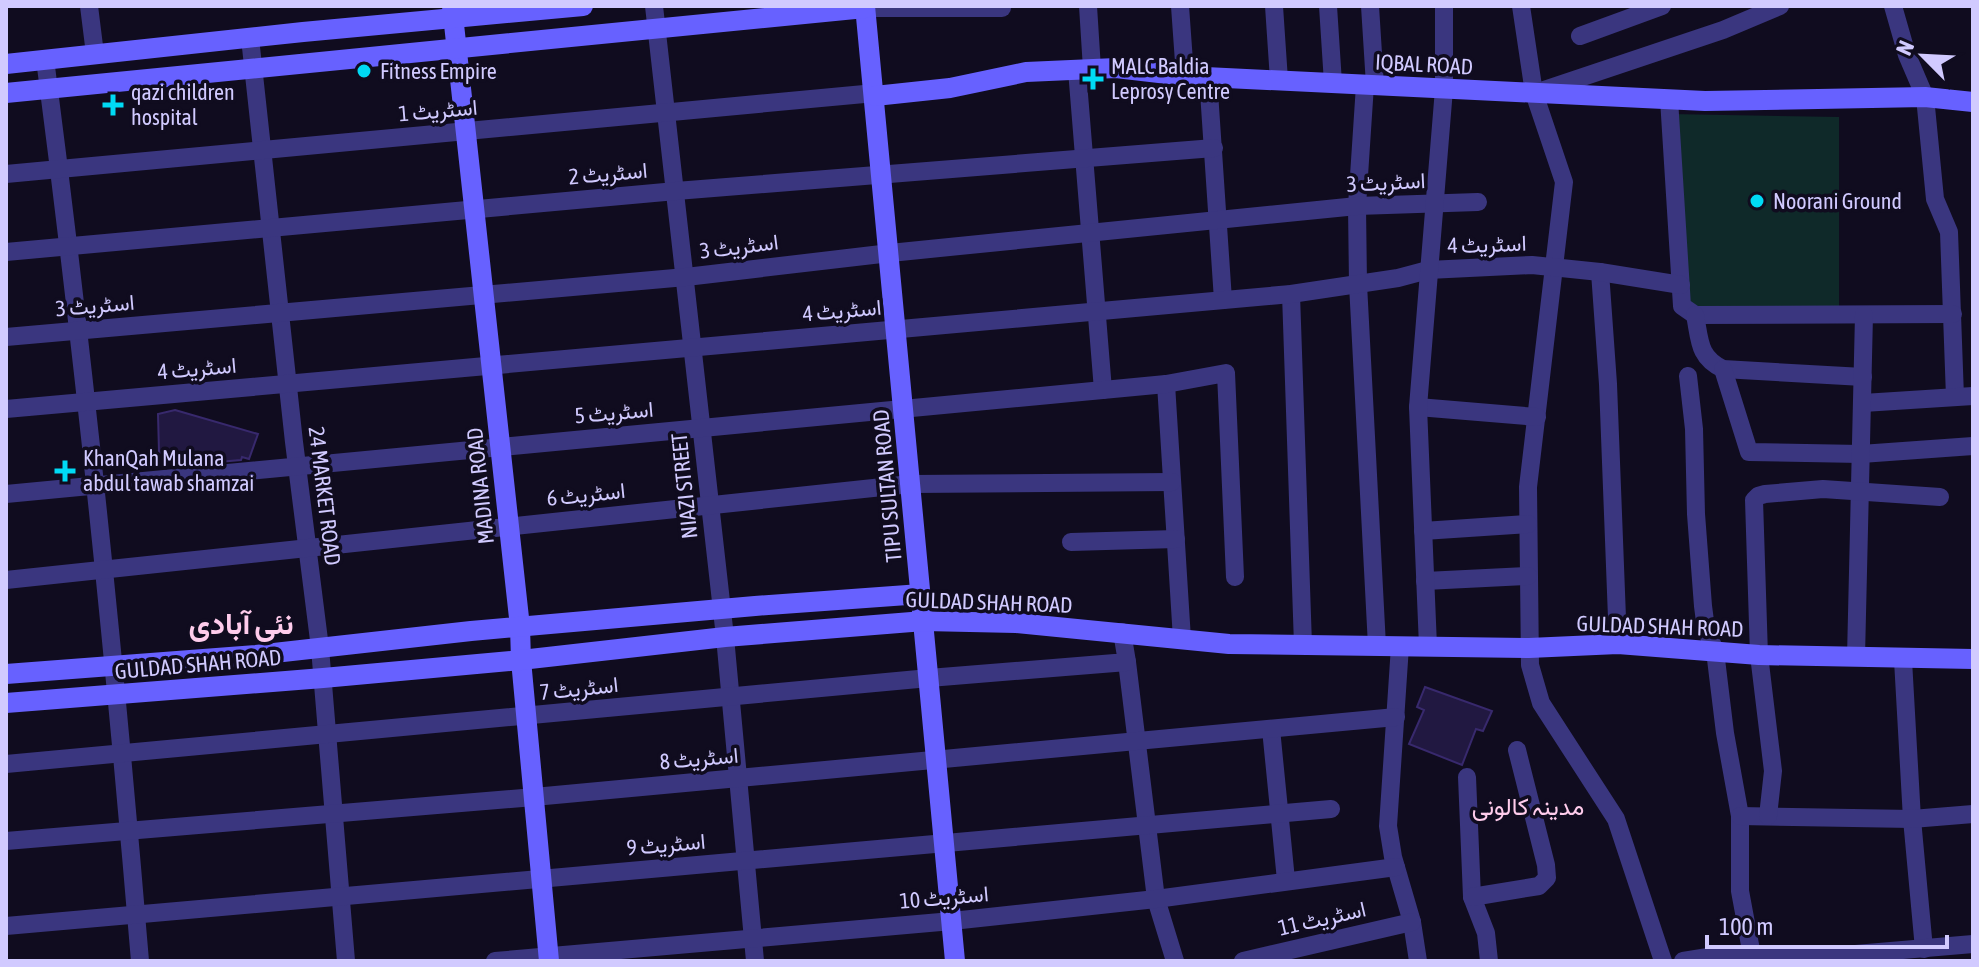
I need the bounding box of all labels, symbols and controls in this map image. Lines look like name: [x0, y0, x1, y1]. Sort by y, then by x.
north arrow: [1883, 16, 1963, 96]
text: N: [1890, 37, 1919, 59]
street label: IQBAL ROAD: [1374, 48, 1474, 80]
place label: MALC Baldia Leprosy Centre: [1111, 53, 1230, 104]
place label: Fitness Empire: [380, 58, 497, 84]
marker: Fitness Empire: [355, 62, 373, 80]
marker: MALC Baldia Leprosy Centre: [1082, 68, 1104, 90]
place label: qazi children hospital: [131, 79, 235, 130]
marker: qazi children hospital: [102, 94, 124, 116]
street label: اسٹریٹ 1: [398, 94, 479, 127]
street label: اسٹریٹ 2: [568, 157, 649, 190]
street label: اسٹریٹ 3: [1346, 167, 1426, 198]
place label: Noorani Ground: [1773, 188, 1902, 214]
marker: Noorani Ground: [1748, 192, 1766, 210]
street label: اسٹریٹ 3: [698, 228, 780, 265]
street label: اسٹریٹ 4: [1447, 230, 1527, 259]
street label: اسٹریٹ 3: [55, 289, 136, 322]
street label: اسٹریٹ 4: [802, 294, 883, 327]
street label: اسٹریٹ 4: [157, 352, 238, 385]
street label: اسٹریٹ 5: [574, 396, 655, 429]
street label: TIPU SULTAN ROAD: [867, 409, 907, 563]
street label: 24 MARKET ROAD: [304, 425, 346, 567]
street label: MADINA ROAD: [461, 426, 499, 546]
street label: NIAZI STREET: [665, 431, 702, 540]
place label: KhanQah Mulana abdul tawab shamzai: [83, 445, 254, 496]
marker: KhanQah Mulana abdul tawab shamzai: [54, 460, 76, 482]
street label: اسٹریٹ 6: [545, 477, 627, 512]
street label: GULDAD SHAH ROAD: [905, 586, 1073, 618]
district label: نئی آبادی: [188, 606, 294, 642]
street label: GULDAD SHAH ROAD: [1576, 610, 1744, 642]
street label: GULDAD SHAH ROAD: [114, 644, 282, 684]
street label: اسٹریٹ 7: [538, 671, 620, 706]
street label: اسٹریٹ 8: [659, 742, 740, 775]
district label: مدینہ کالونی: [1472, 793, 1584, 822]
street label: اسٹریٹ 9: [626, 828, 707, 861]
street label: اسٹریٹ 10: [898, 880, 990, 915]
street label: اسٹریٹ 11: [1276, 895, 1369, 942]
scale bar: [1707, 899, 1947, 949]
text: 100 m: [1719, 913, 1773, 940]

